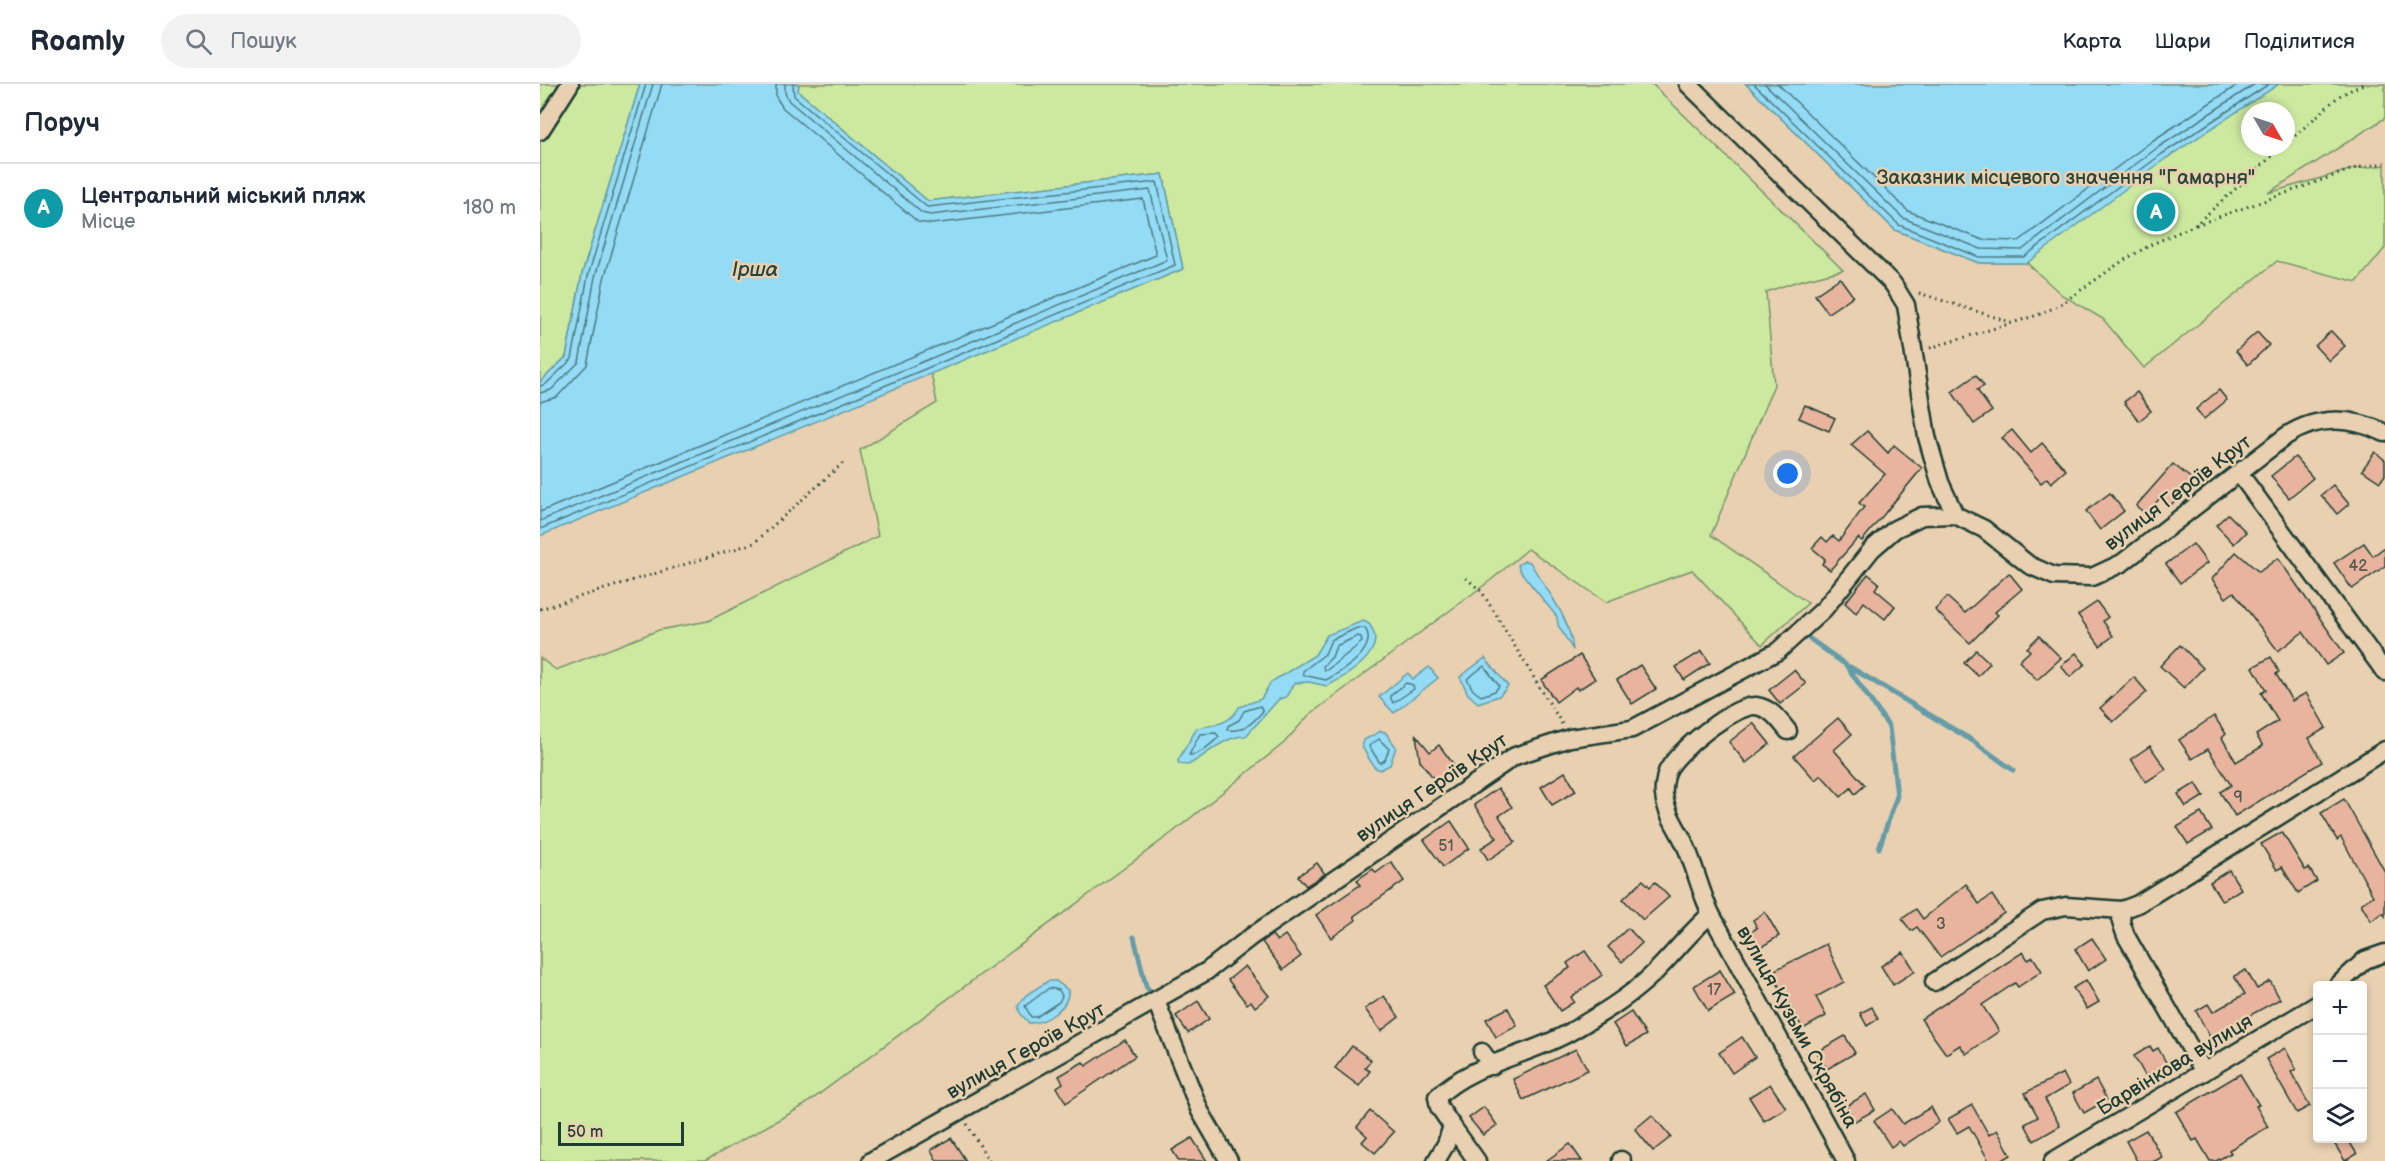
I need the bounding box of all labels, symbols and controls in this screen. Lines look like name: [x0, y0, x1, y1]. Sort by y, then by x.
search box: [161, 14, 581, 68]
text: Roamly: [30, 25, 125, 58]
icon: search: [182, 25, 215, 58]
text: Пошук: [230, 28, 297, 55]
text: Карта: [2062, 29, 2122, 54]
text: Шари: [2155, 29, 2211, 54]
text: Поділитися: [2244, 29, 2355, 54]
north arrow: [2241, 102, 2295, 156]
text: Поруч: [24, 108, 100, 139]
park label: Заказник місцевого значення "Гамарня": [1877, 166, 2255, 190]
text: Центральний міський пляж: [81, 183, 365, 210]
pin: A: [2136, 190, 2176, 234]
text: A: [37, 196, 50, 220]
text: 180 m: [463, 196, 516, 220]
text: Місце: [81, 210, 135, 234]
water label: Ірша: [732, 257, 778, 282]
street label: вулиця Героїв Крут: [2100, 430, 2257, 556]
your location: [1773, 459, 1802, 488]
house number: 42: [2348, 557, 2368, 576]
street label: вулиця Героїв Крут: [1352, 728, 1513, 848]
house number: 9: [2233, 788, 2243, 807]
house number: 51: [1438, 837, 1454, 856]
house number: 3: [1936, 915, 1946, 934]
street label: вулиця Кузьми Скрябіна: [1731, 922, 1863, 1132]
house number: 17: [1707, 981, 1721, 1000]
map controls: [2313, 981, 2367, 1143]
button: +: [2313, 981, 2367, 1035]
street label: вулиця Героїв Крут: [942, 997, 1110, 1105]
street label: Барвінкова вулиця: [2093, 1009, 2257, 1121]
button: −: [2313, 1035, 2367, 1089]
button: layers: [2313, 1089, 2367, 1143]
scale bar: [558, 1119, 684, 1146]
text: 50 m: [567, 1123, 603, 1142]

